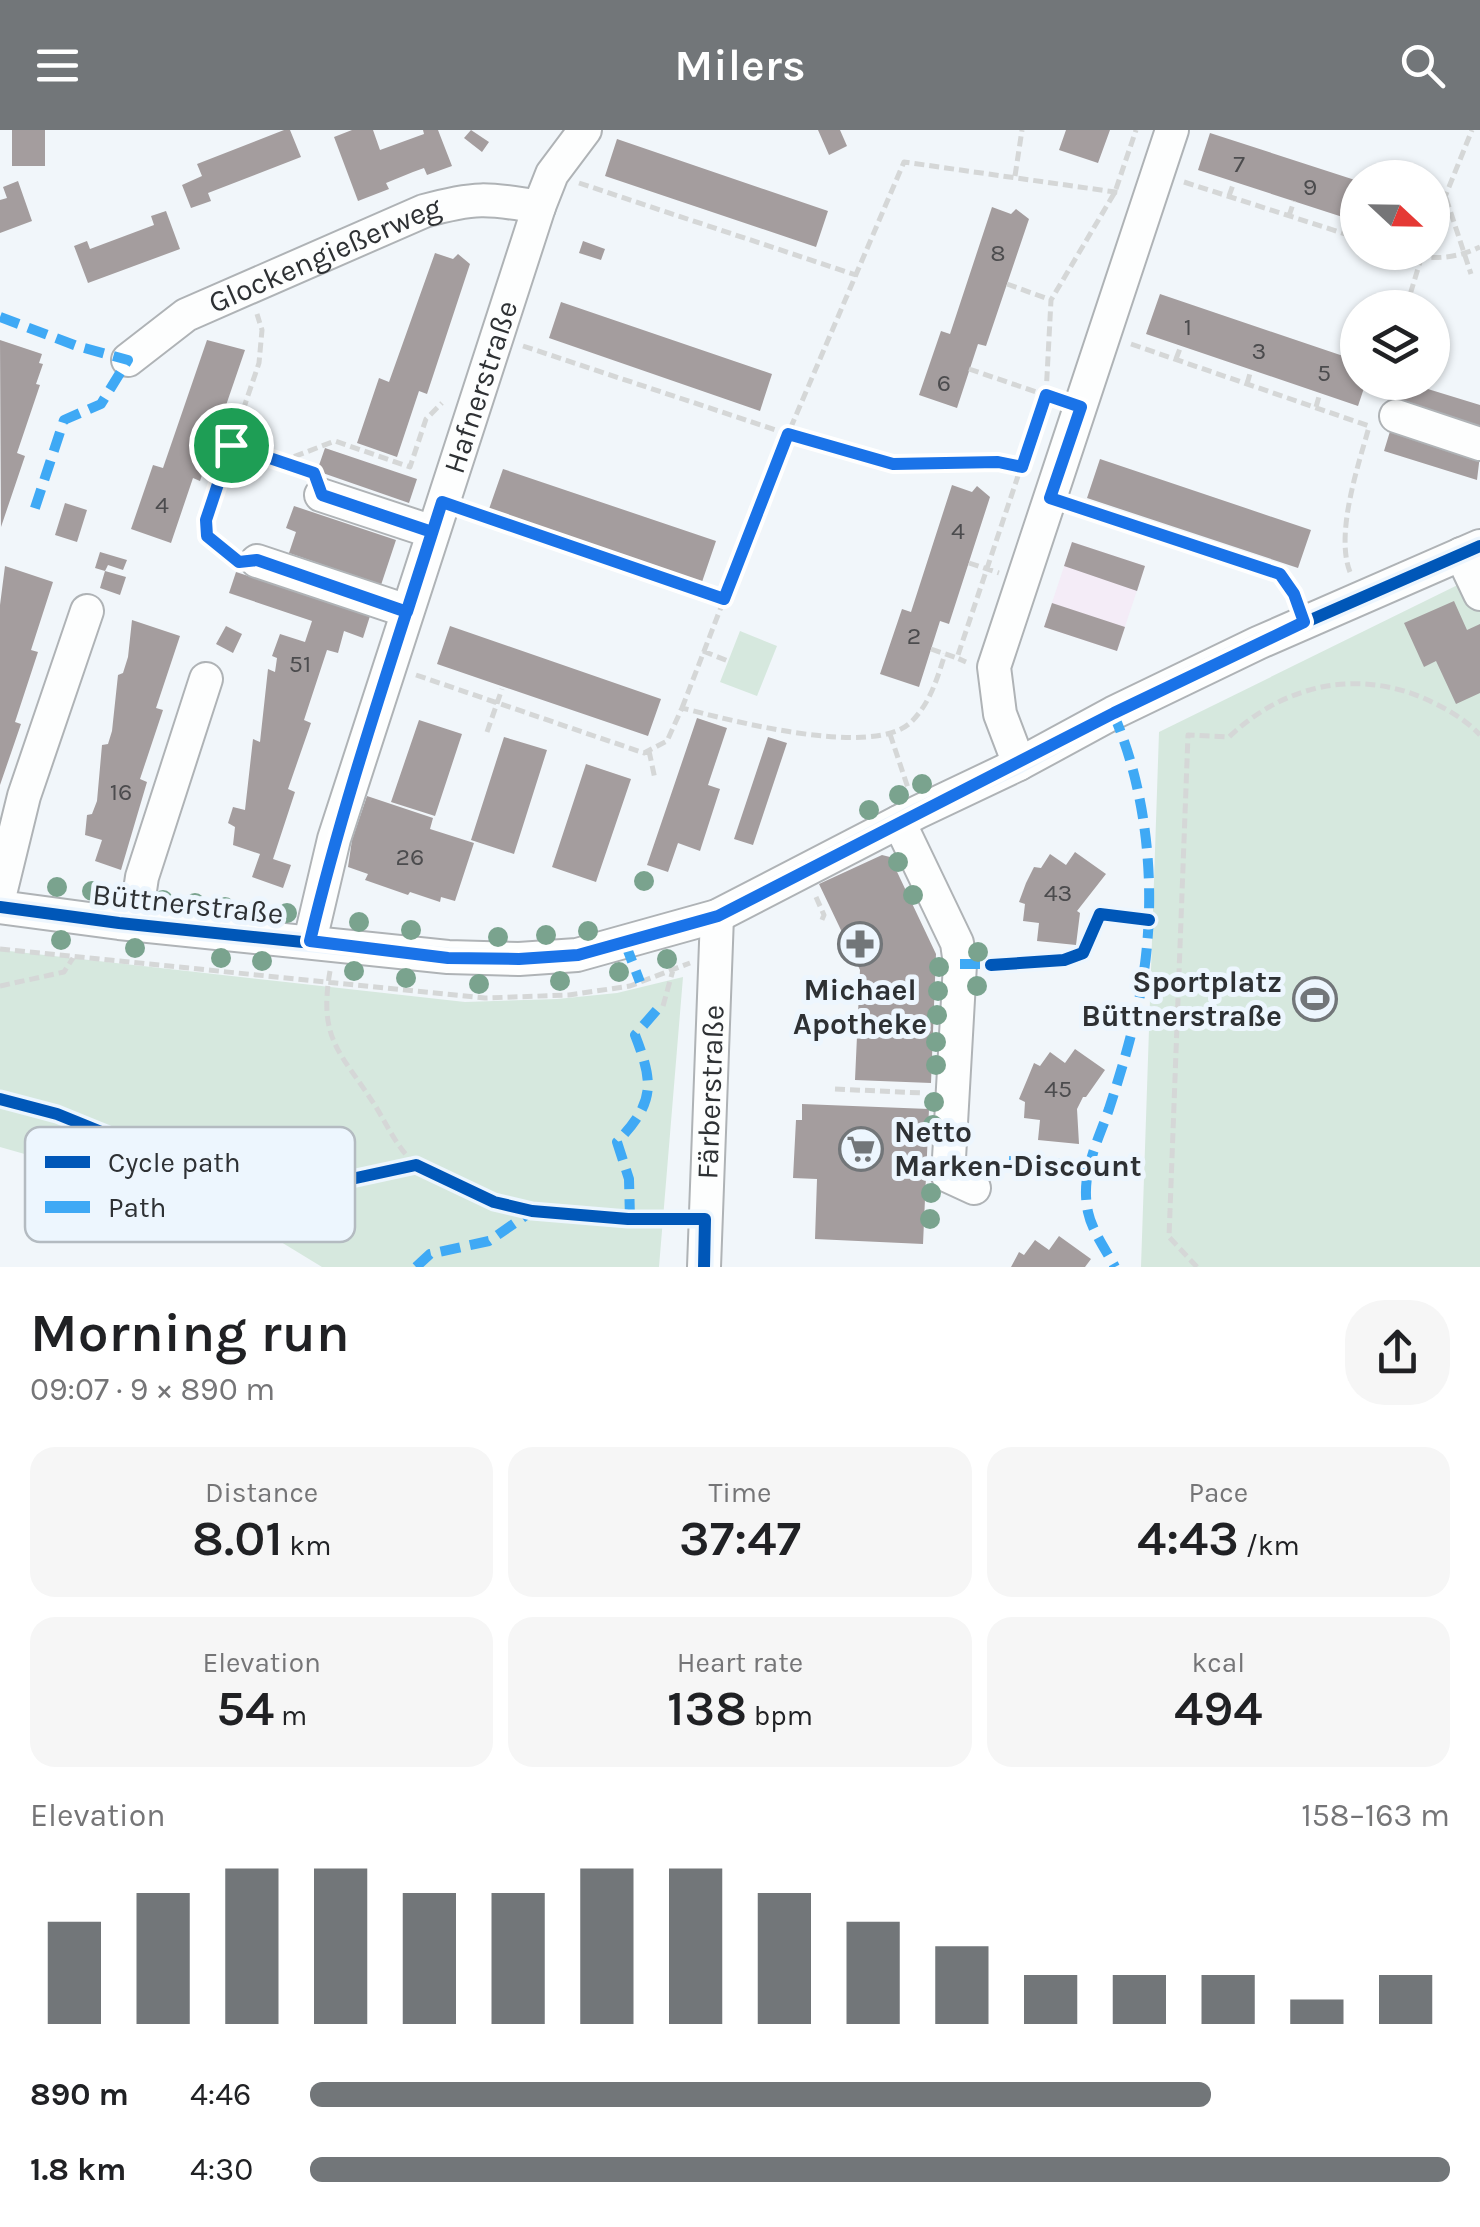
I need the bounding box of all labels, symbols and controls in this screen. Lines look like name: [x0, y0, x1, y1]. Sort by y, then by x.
icon: menu: [30, 38, 85, 93]
icon: search: [1395, 38, 1450, 93]
text: Milers: [674, 39, 806, 91]
house number: 7: [1233, 149, 1245, 178]
north arrow: [1340, 160, 1450, 270]
map controls: [1340, 160, 1450, 400]
house number: 9: [1303, 172, 1317, 201]
street label: Glockengießerweg: [203, 189, 445, 321]
house number: 8: [990, 238, 1006, 267]
button: layers: [1340, 290, 1450, 400]
street label: Hafnerstraße: [436, 296, 525, 478]
house number: 1: [1184, 312, 1192, 341]
house number: 3: [1252, 336, 1266, 365]
house number: 5: [1317, 358, 1331, 387]
house number: 6: [937, 368, 951, 397]
pin: [189, 403, 274, 488]
icon: arrive: [204, 418, 259, 473]
house number: 4: [155, 490, 169, 519]
house number: 4: [951, 516, 965, 545]
house number: 2: [907, 621, 921, 650]
house number: 51: [289, 649, 311, 678]
house number: 16: [110, 777, 132, 806]
house number: 26: [396, 842, 424, 871]
street label: Büttnerstraße: [91, 876, 285, 932]
house number: 43: [1044, 878, 1072, 907]
pharmacy icon: Michael Apotheke: [837, 921, 883, 967]
place label: Sportplatz Büttnerstraße: [1081, 964, 1282, 1034]
place label: Michael Apotheke: [793, 972, 927, 1042]
sports icon: Sportplatz Büttnerstraße: [1292, 976, 1338, 1022]
street label: Färberstraße: [689, 1004, 732, 1180]
house number: 45: [1044, 1074, 1072, 1103]
place label: Netto Marken-Discount: [894, 1114, 1142, 1184]
supermarket icon: Netto Marken-Discount: [838, 1126, 884, 1172]
legend: [25, 1127, 355, 1242]
text: Cycle path: [108, 1146, 241, 1179]
text: Path: [108, 1191, 166, 1224]
button: share: [1345, 1300, 1450, 1405]
text: Morning run: [30, 1301, 350, 1365]
text: 09:07 · 9 × 890 m: [30, 1371, 275, 1408]
text: Distance: [205, 1476, 318, 1509]
text: Time: [709, 1476, 771, 1509]
text: Pace: [1188, 1476, 1248, 1509]
text: 8.01: [192, 1509, 283, 1568]
text: 37:47: [679, 1509, 801, 1568]
text: 4:43: [1137, 1509, 1239, 1568]
text: km: [283, 1529, 331, 1562]
text: /km: [1239, 1529, 1300, 1562]
text: Elevation: [202, 1646, 321, 1679]
text: Heart rate: [677, 1646, 803, 1679]
text: kcal: [1192, 1646, 1245, 1679]
text: 54: [216, 1679, 274, 1738]
text: 138: [667, 1679, 747, 1738]
text: 494: [1174, 1679, 1263, 1738]
text: m: [274, 1699, 307, 1732]
text: bpm: [747, 1699, 813, 1732]
text: Elevation: [30, 1797, 165, 1834]
text: 158–163 m: [1301, 1797, 1450, 1834]
text: 890 m: [30, 2076, 129, 2113]
text: 4:46: [190, 2076, 251, 2113]
text: 1.8 km: [30, 2151, 126, 2188]
text: 4:30: [190, 2151, 253, 2188]

